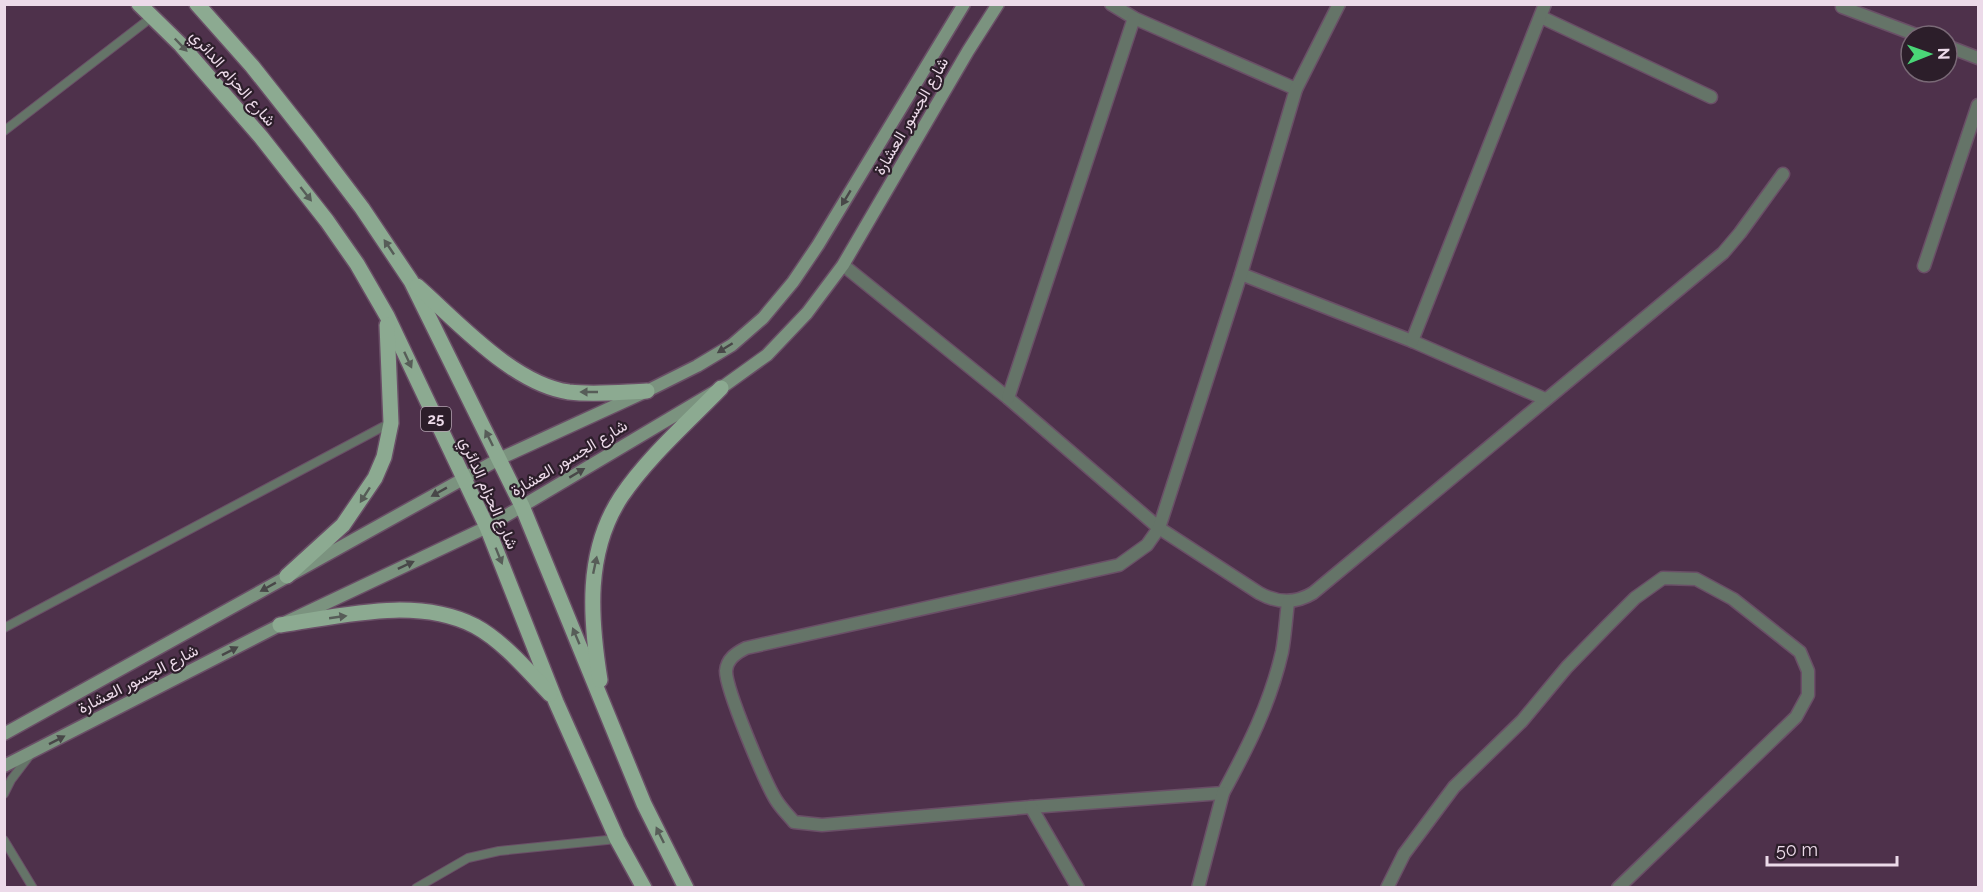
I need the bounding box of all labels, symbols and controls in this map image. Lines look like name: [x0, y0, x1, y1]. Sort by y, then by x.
north arrow: [1899, 24, 1959, 84]
street label: شارع الحزام الدائري: [183, 26, 280, 132]
one-way arrow: [173, 38, 187, 52]
text: N: [1934, 47, 1953, 60]
street label: شارع الجسور العشارة: [870, 54, 954, 179]
one-way arrow: [300, 187, 312, 202]
one-way arrow: [841, 190, 852, 206]
one-way arrow: [383, 240, 395, 256]
one-way arrow: [717, 343, 734, 354]
one-way arrow: [403, 352, 412, 369]
one-way arrow: [579, 387, 598, 397]
road number: 25: [421, 407, 451, 431]
street label: شارع الجسور العشارة: [507, 416, 632, 502]
one-way arrow: [484, 430, 494, 447]
street label: شارع الحزام الدائري: [452, 434, 522, 554]
one-way arrow: [569, 468, 586, 478]
one-way arrow: [359, 487, 370, 503]
one-way arrow: [430, 487, 447, 497]
one-way arrow: [495, 547, 504, 565]
one-way arrow: [591, 556, 601, 574]
one-way arrow: [397, 561, 414, 570]
one-way arrow: [260, 581, 276, 592]
one-way arrow: [328, 612, 347, 621]
one-way arrow: [571, 627, 580, 645]
street label: شارع الجسور العشارة: [75, 640, 202, 719]
one-way arrow: [221, 646, 239, 656]
one-way arrow: [48, 735, 65, 745]
one-way arrow: [655, 826, 665, 844]
scale bar: [1767, 829, 1898, 867]
text: 50 m: [1776, 839, 1818, 860]

